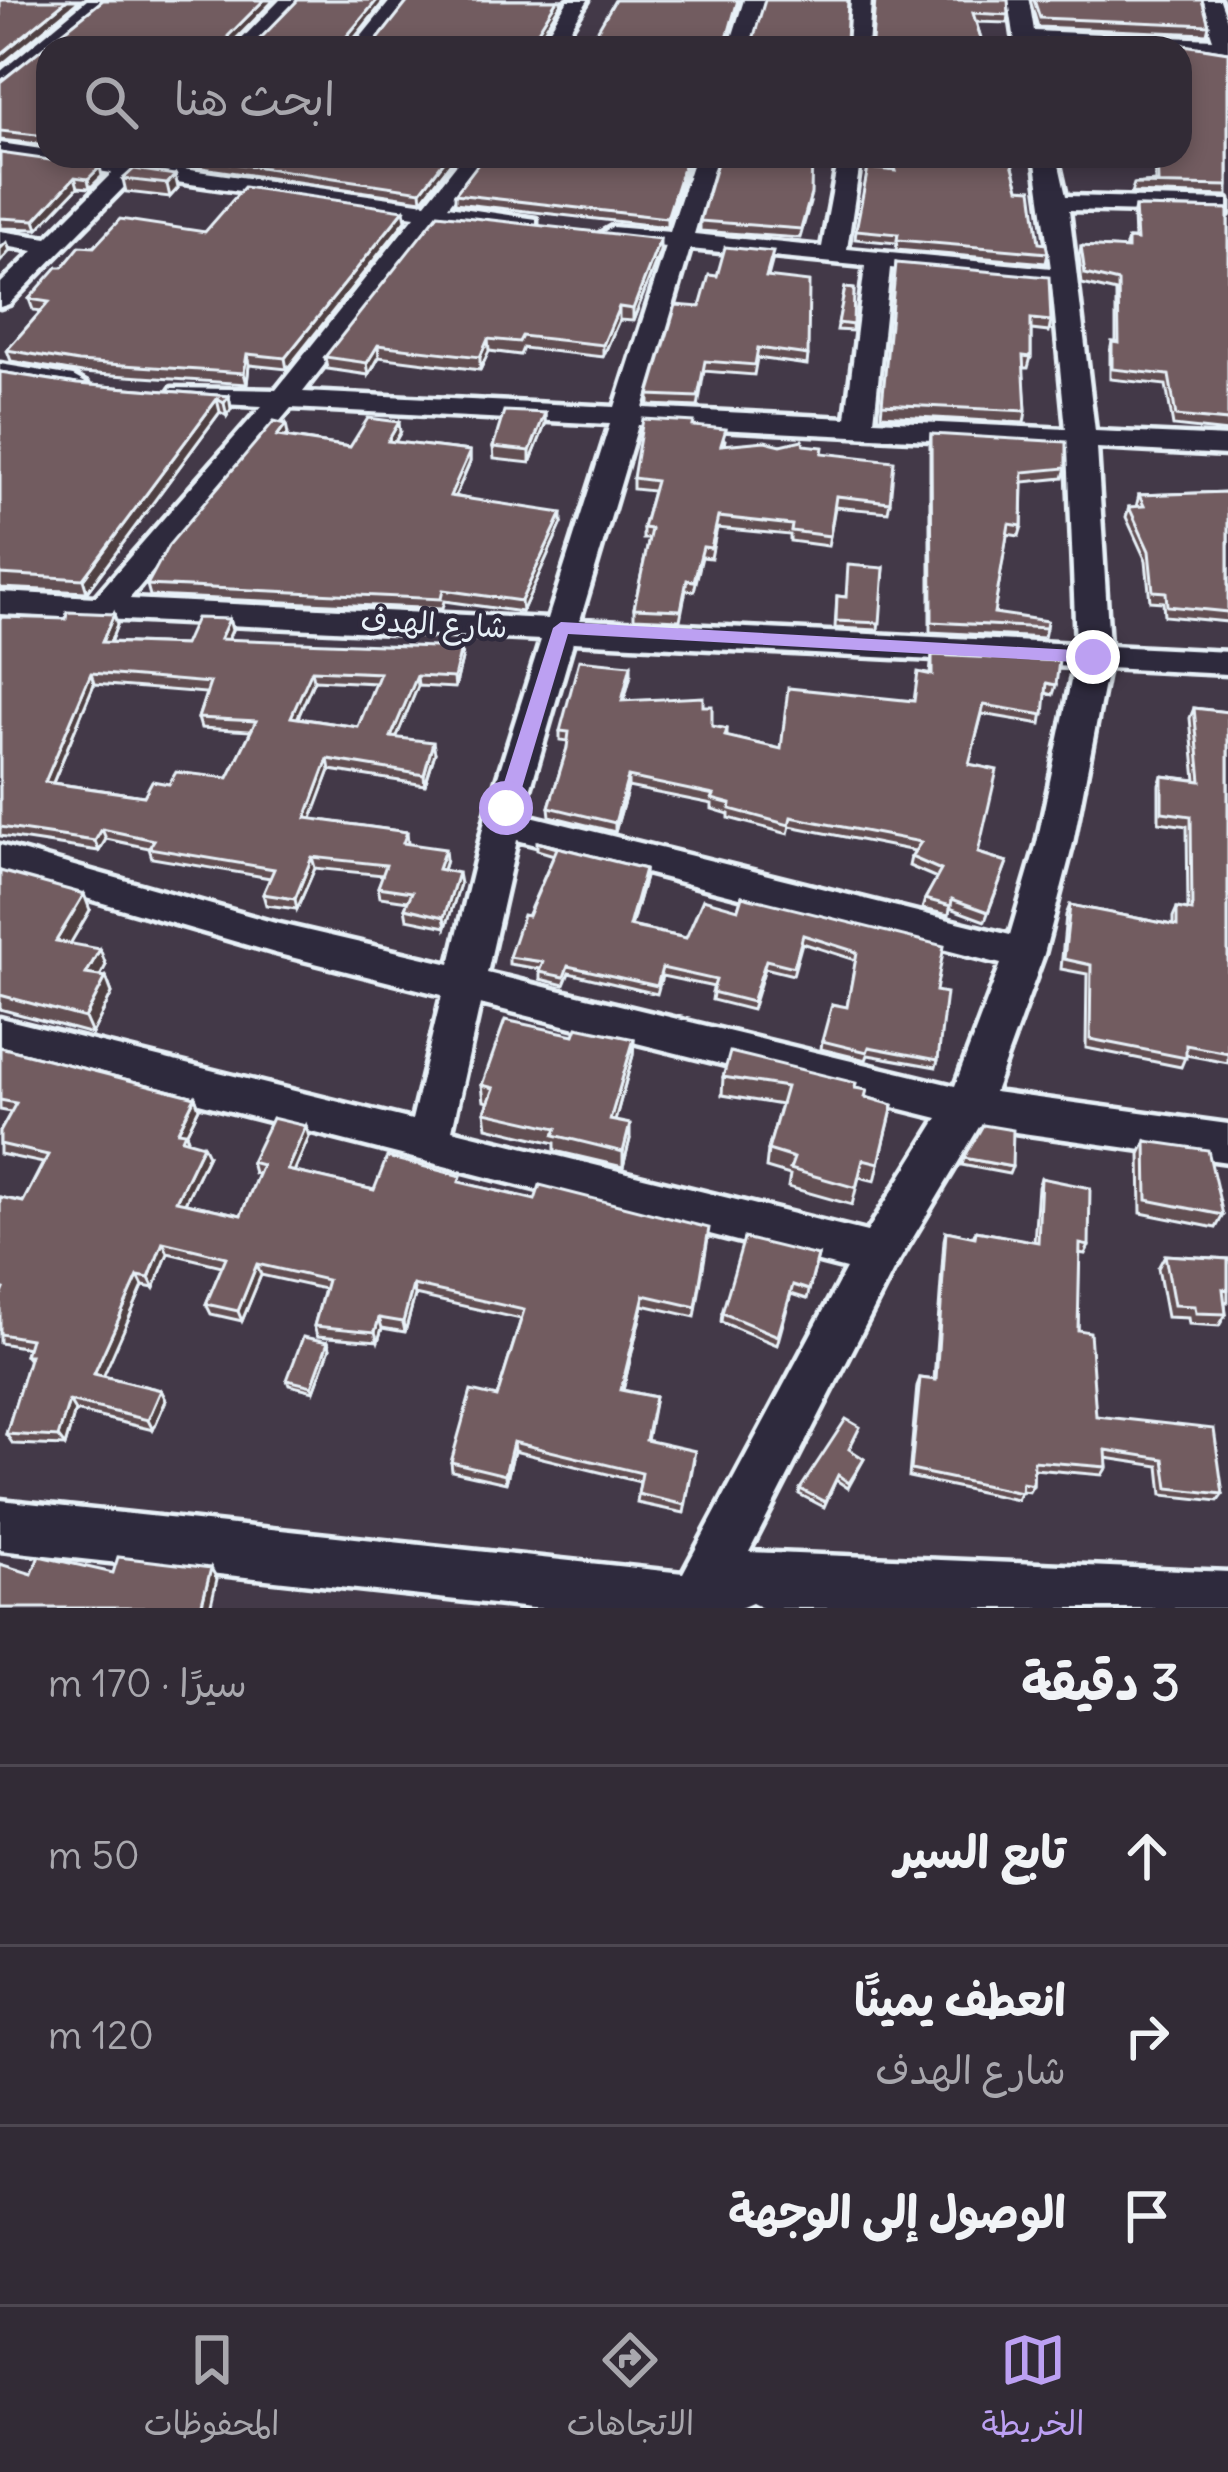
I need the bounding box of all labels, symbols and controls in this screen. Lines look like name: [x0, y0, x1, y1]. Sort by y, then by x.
search box: [36, 36, 1192, 168]
icon: search: [78, 69, 144, 135]
text: ابحث هنا: [174, 71, 335, 127]
street label: شارع الهدف: [360, 600, 508, 649]
route end: [1066, 630, 1120, 684]
route start: [479, 781, 533, 835]
text: 3 دقيقة: [1021, 1650, 1180, 1714]
text: سيرًا · 170 m: [48, 1659, 247, 1708]
icon: ahead: [1114, 1823, 1180, 1889]
text: تابع السير: [895, 1824, 1066, 1880]
text: 50 m: [48, 1831, 140, 1880]
text: انعطف يمينًا: [854, 1972, 1066, 2028]
icon: right: [1114, 2003, 1180, 2069]
text: 120 m: [48, 2011, 154, 2060]
text: شارع الهدف: [875, 2046, 1066, 2095]
icon: arrive: [1114, 2183, 1180, 2249]
text: الوصول إلى الوجهة: [728, 2184, 1066, 2240]
tab: المحفوظات: [144, 2327, 280, 2453]
tab: الاتجاهات: [567, 2327, 694, 2453]
tab: الخريطة: [981, 2327, 1084, 2453]

